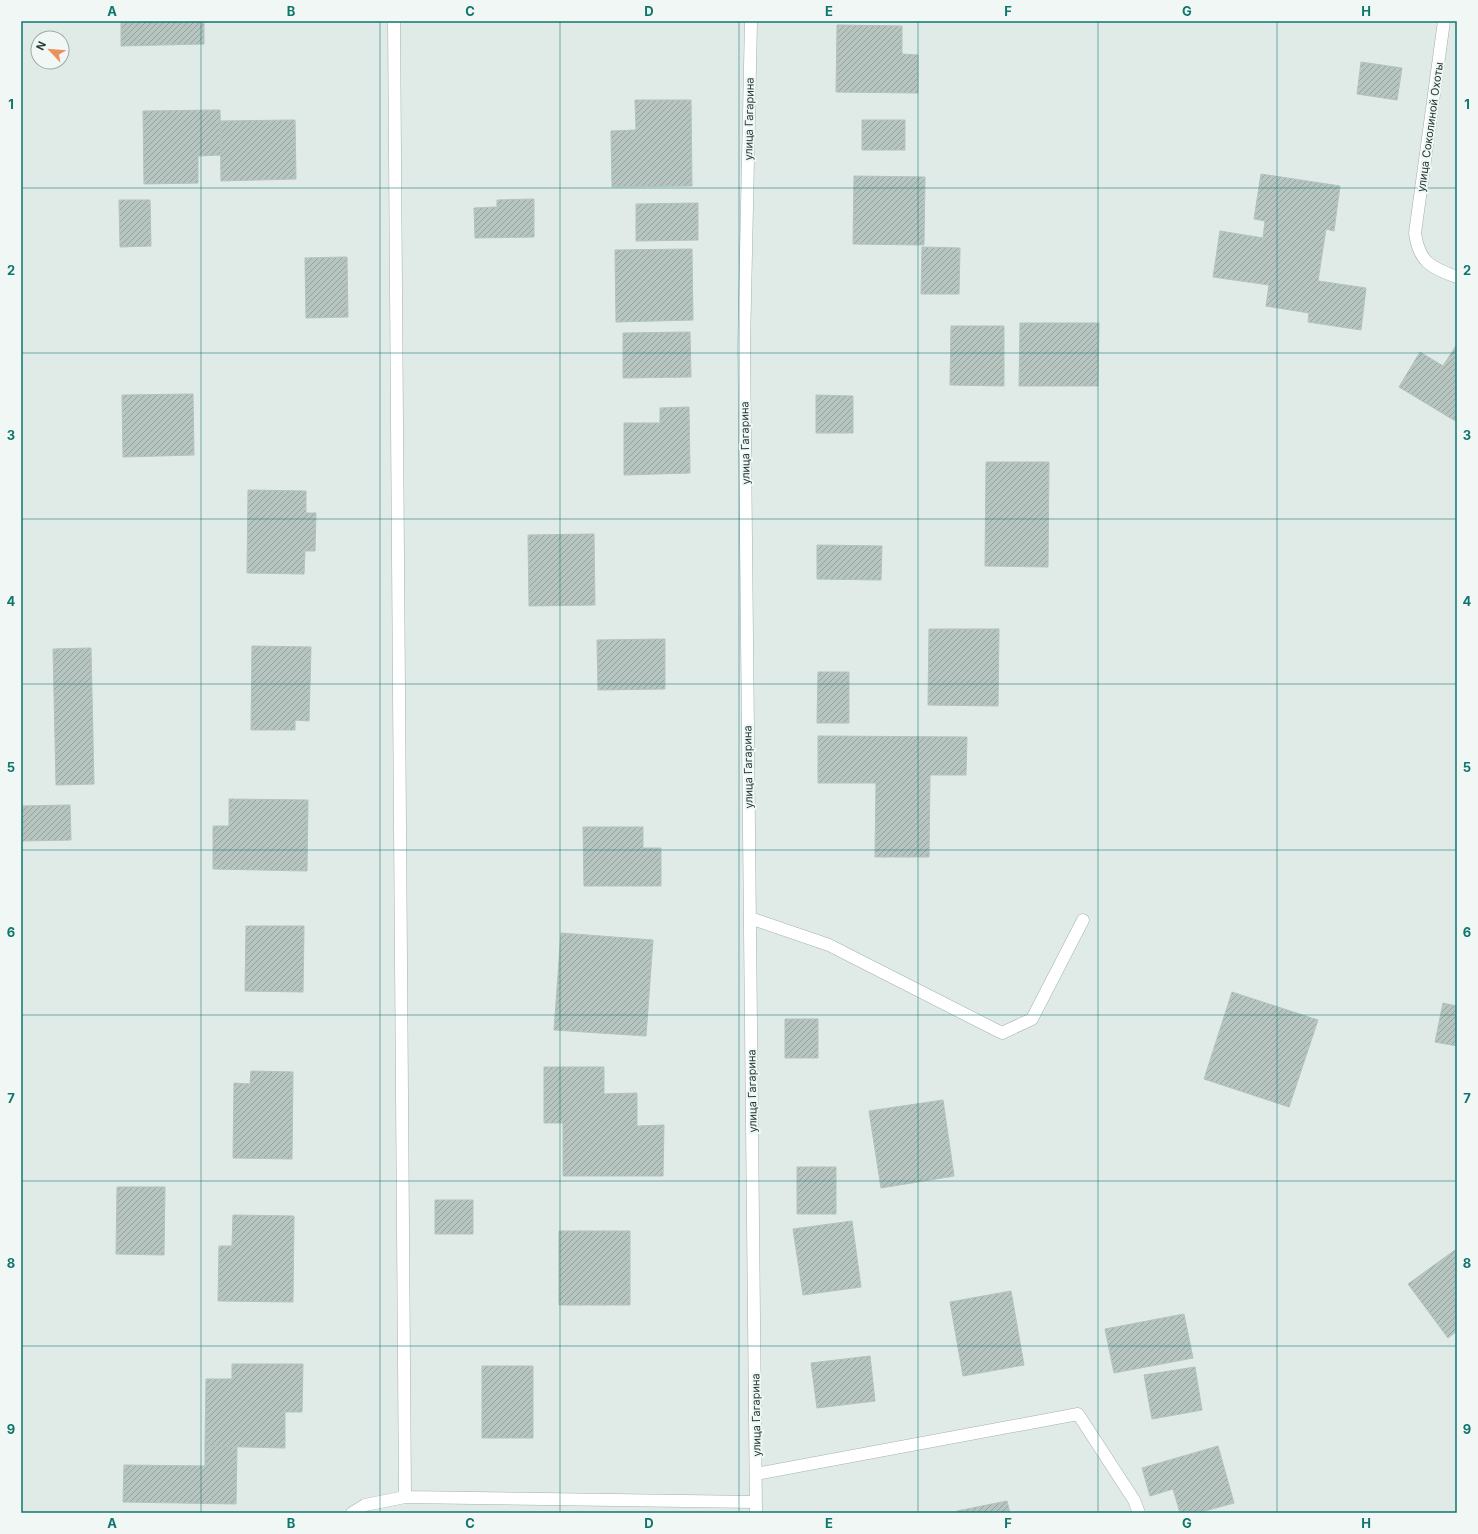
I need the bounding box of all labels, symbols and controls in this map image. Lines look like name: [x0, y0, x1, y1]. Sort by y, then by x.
text: A: [107, 3, 117, 19]
text: B: [287, 3, 296, 19]
text: C: [465, 3, 475, 19]
text: D: [644, 3, 654, 19]
text: E: [825, 3, 833, 19]
text: F: [1004, 3, 1012, 19]
text: G: [1182, 3, 1192, 19]
text: H: [1361, 3, 1371, 19]
north arrow: [30, 30, 70, 70]
text: N: [33, 39, 49, 52]
street label: улица Соколиной Охоты: [1414, 61, 1446, 193]
street label: улица Гагарина: [741, 77, 757, 161]
text: 1: [8, 96, 14, 112]
text: 1: [1464, 96, 1470, 112]
text: 2: [7, 262, 15, 278]
text: 2: [1463, 262, 1471, 278]
street label: улица Гагарина: [737, 401, 753, 485]
text: 3: [7, 427, 15, 443]
text: 3: [1463, 427, 1471, 443]
text: 4: [7, 593, 16, 609]
text: 4: [1463, 593, 1472, 609]
street label: улица Гагарина: [740, 725, 756, 809]
text: 5: [7, 759, 15, 775]
text: 5: [1463, 759, 1471, 775]
text: 6: [7, 924, 15, 940]
text: 6: [1463, 924, 1471, 940]
street label: улица Гагарина: [744, 1049, 760, 1133]
text: 7: [7, 1090, 15, 1106]
text: 7: [1463, 1090, 1471, 1106]
text: 8: [7, 1255, 15, 1271]
text: 8: [1463, 1255, 1471, 1271]
street label: улица Гагарина: [748, 1373, 764, 1457]
text: 9: [7, 1421, 15, 1437]
text: 9: [1463, 1421, 1471, 1437]
text: A: [107, 1515, 117, 1531]
text: B: [287, 1515, 296, 1531]
text: C: [465, 1515, 475, 1531]
text: D: [644, 1515, 654, 1531]
text: E: [825, 1515, 833, 1531]
text: F: [1004, 1515, 1012, 1531]
text: G: [1182, 1515, 1192, 1531]
text: H: [1361, 1515, 1371, 1531]

